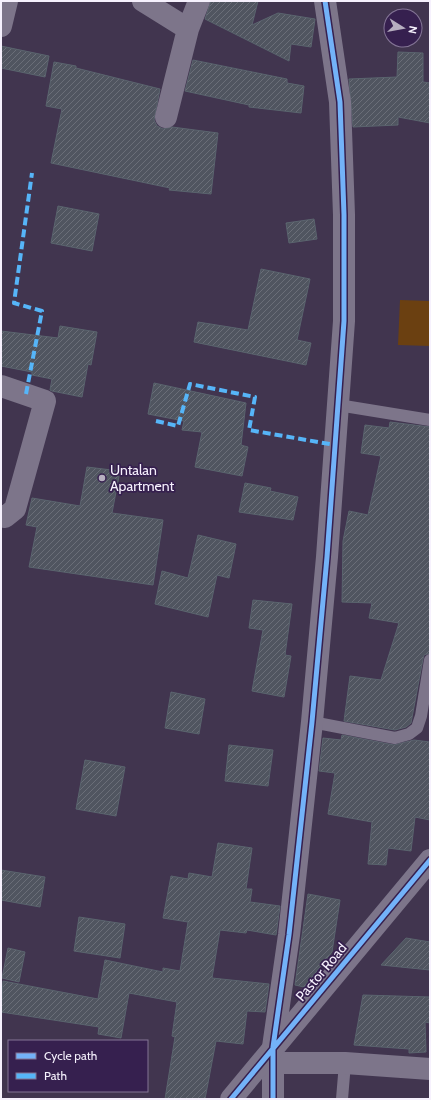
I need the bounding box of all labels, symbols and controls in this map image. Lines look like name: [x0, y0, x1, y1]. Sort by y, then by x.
north arrow: [383, 8, 423, 48]
text: N: [405, 25, 420, 35]
place label: Untalan Apartment: [110, 461, 174, 495]
marker: Untalan Apartment: [97, 473, 107, 483]
street label: Pastor Road: [291, 939, 351, 1005]
legend: [8, 1040, 148, 1092]
text: Cycle path: [44, 1048, 97, 1063]
text: Path: [44, 1068, 67, 1083]

